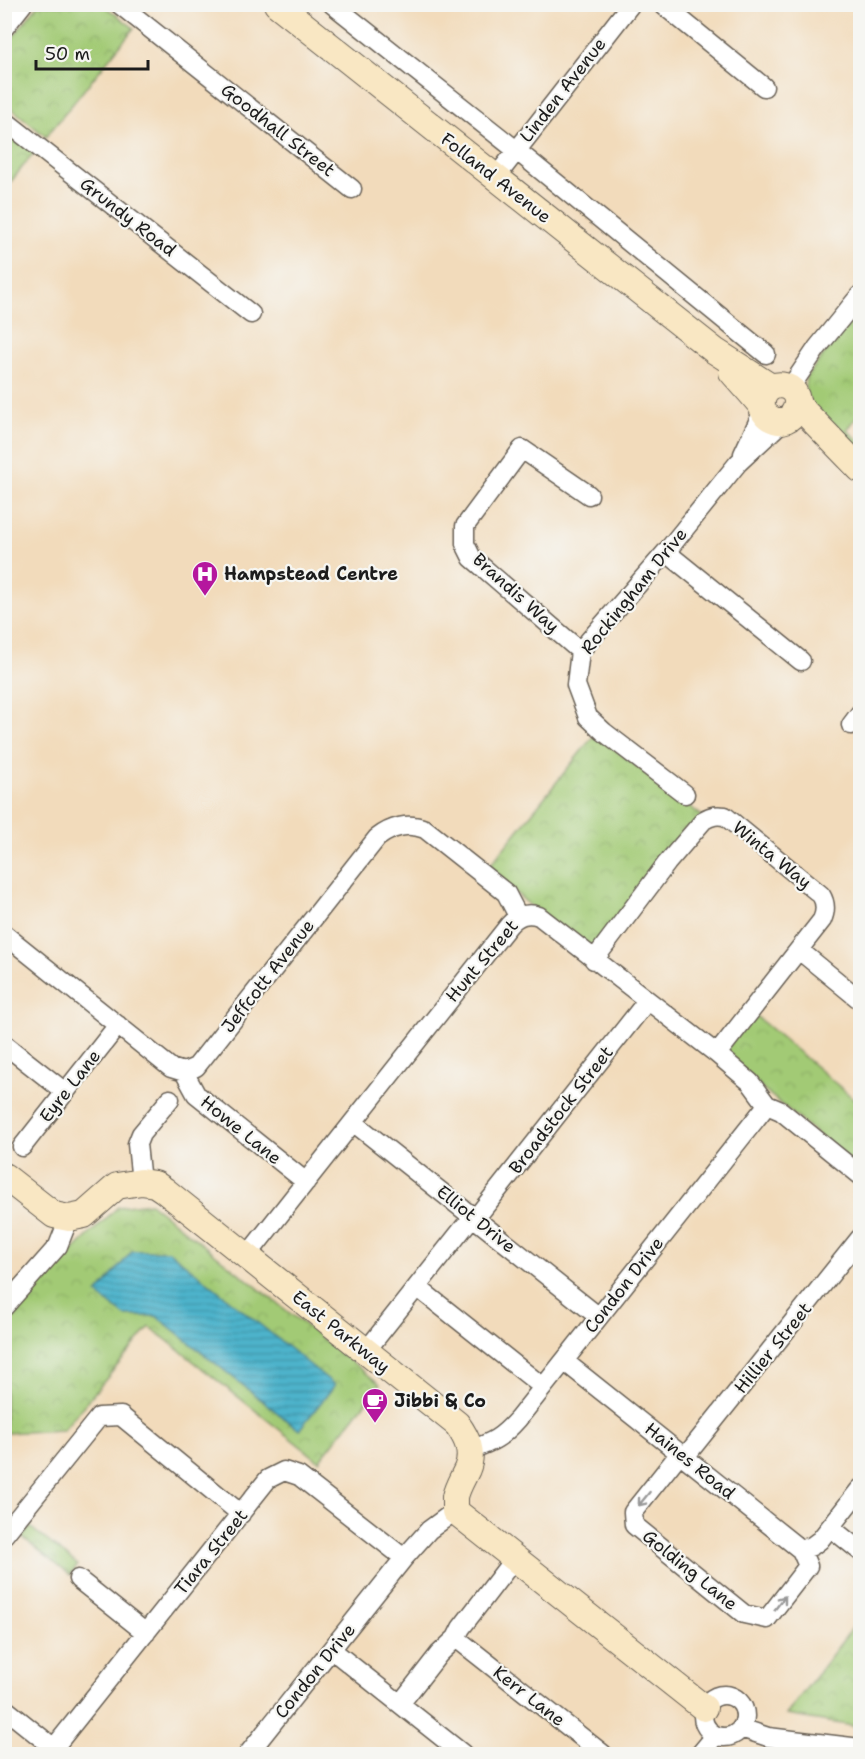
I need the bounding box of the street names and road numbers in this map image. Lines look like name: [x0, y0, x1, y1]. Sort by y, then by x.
street label: Linden Avenue: [514, 33, 612, 147]
street label: Goodhall Street: [216, 78, 340, 182]
street label: Folland Avenue: [436, 127, 556, 229]
street label: Grundy Road: [75, 172, 181, 262]
street label: Rockingham Drive: [576, 523, 692, 659]
street label: Brandis Way: [467, 548, 565, 638]
street label: Winta Way: [727, 816, 817, 894]
street label: Jeffcott Avenue: [216, 914, 320, 1038]
street label: Hunt Street: [440, 914, 524, 1007]
street label: Broadstock Street: [503, 1041, 619, 1179]
street label: Eyre Lane: [34, 1045, 106, 1127]
street label: Howe Lane: [196, 1090, 286, 1170]
street label: Elliot Drive: [431, 1180, 521, 1258]
street label: Condon Drive: [579, 1232, 669, 1338]
street label: East Parkway: [287, 1285, 395, 1379]
street label: Hillier Street: [729, 1297, 817, 1399]
street label: Haines Road: [640, 1417, 740, 1505]
street label: Tiara Street: [169, 1504, 253, 1600]
street label: Golding Lane: [637, 1524, 743, 1616]
street label: Condon Drive: [269, 1618, 361, 1724]
street label: Kerr Lane: [488, 1660, 570, 1732]

